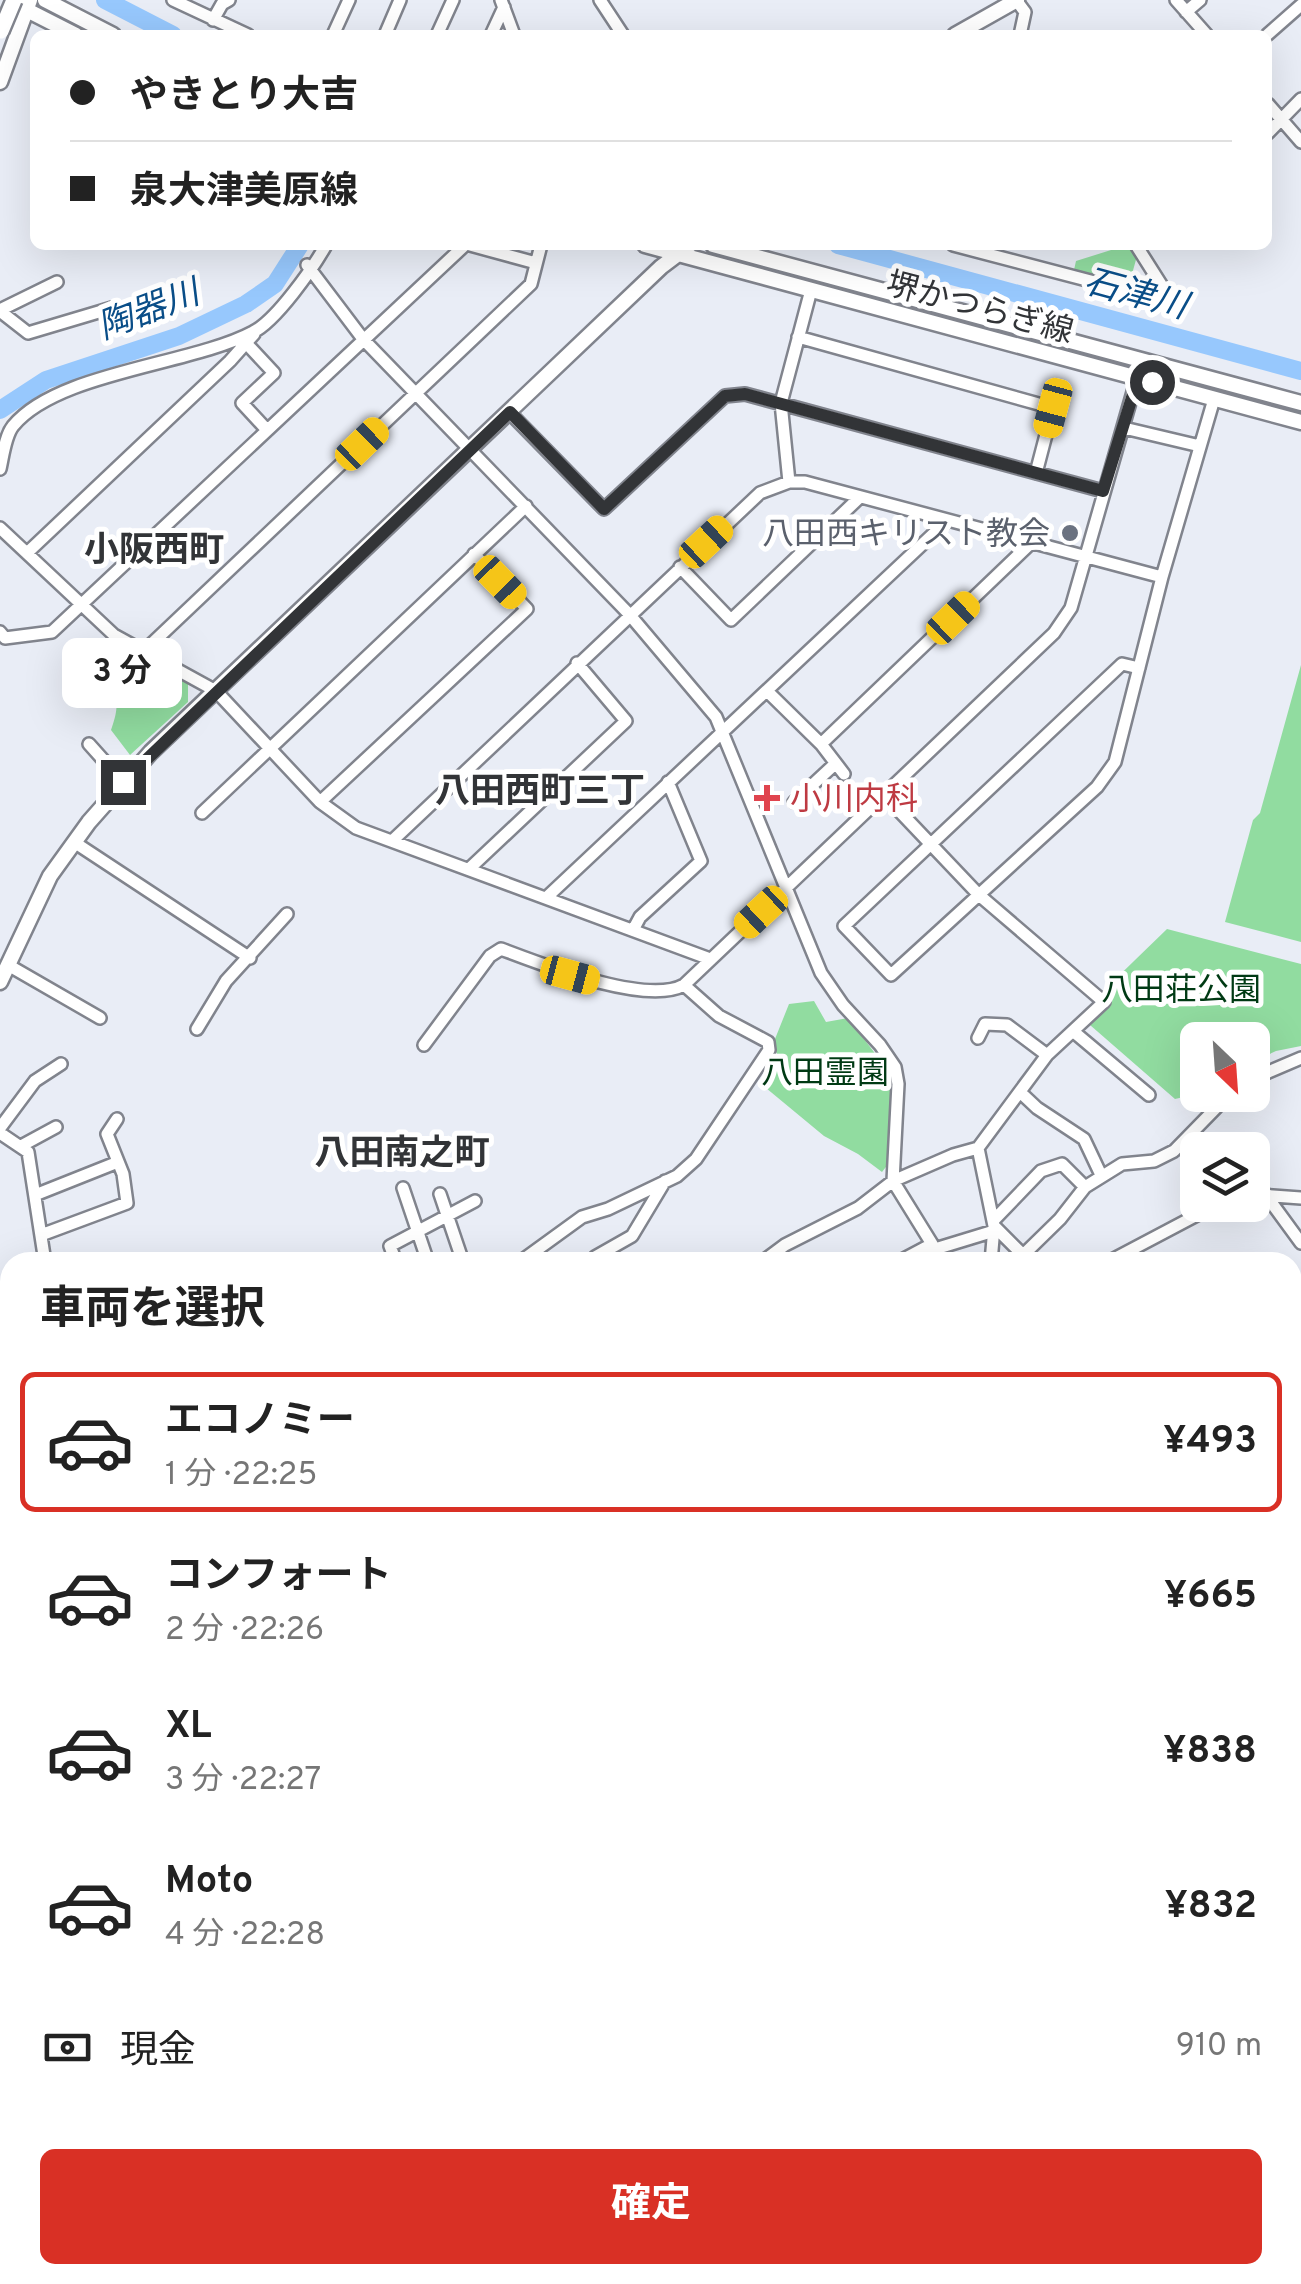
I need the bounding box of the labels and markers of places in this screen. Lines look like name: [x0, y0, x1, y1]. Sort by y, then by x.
place label: 八田西キリスト教会: [762, 516, 1050, 556]
marker: 八田西キリスト教会: [1059, 522, 1081, 544]
place label: 小川内科: [790, 781, 918, 821]
marker: 小川内科: [754, 785, 780, 811]

